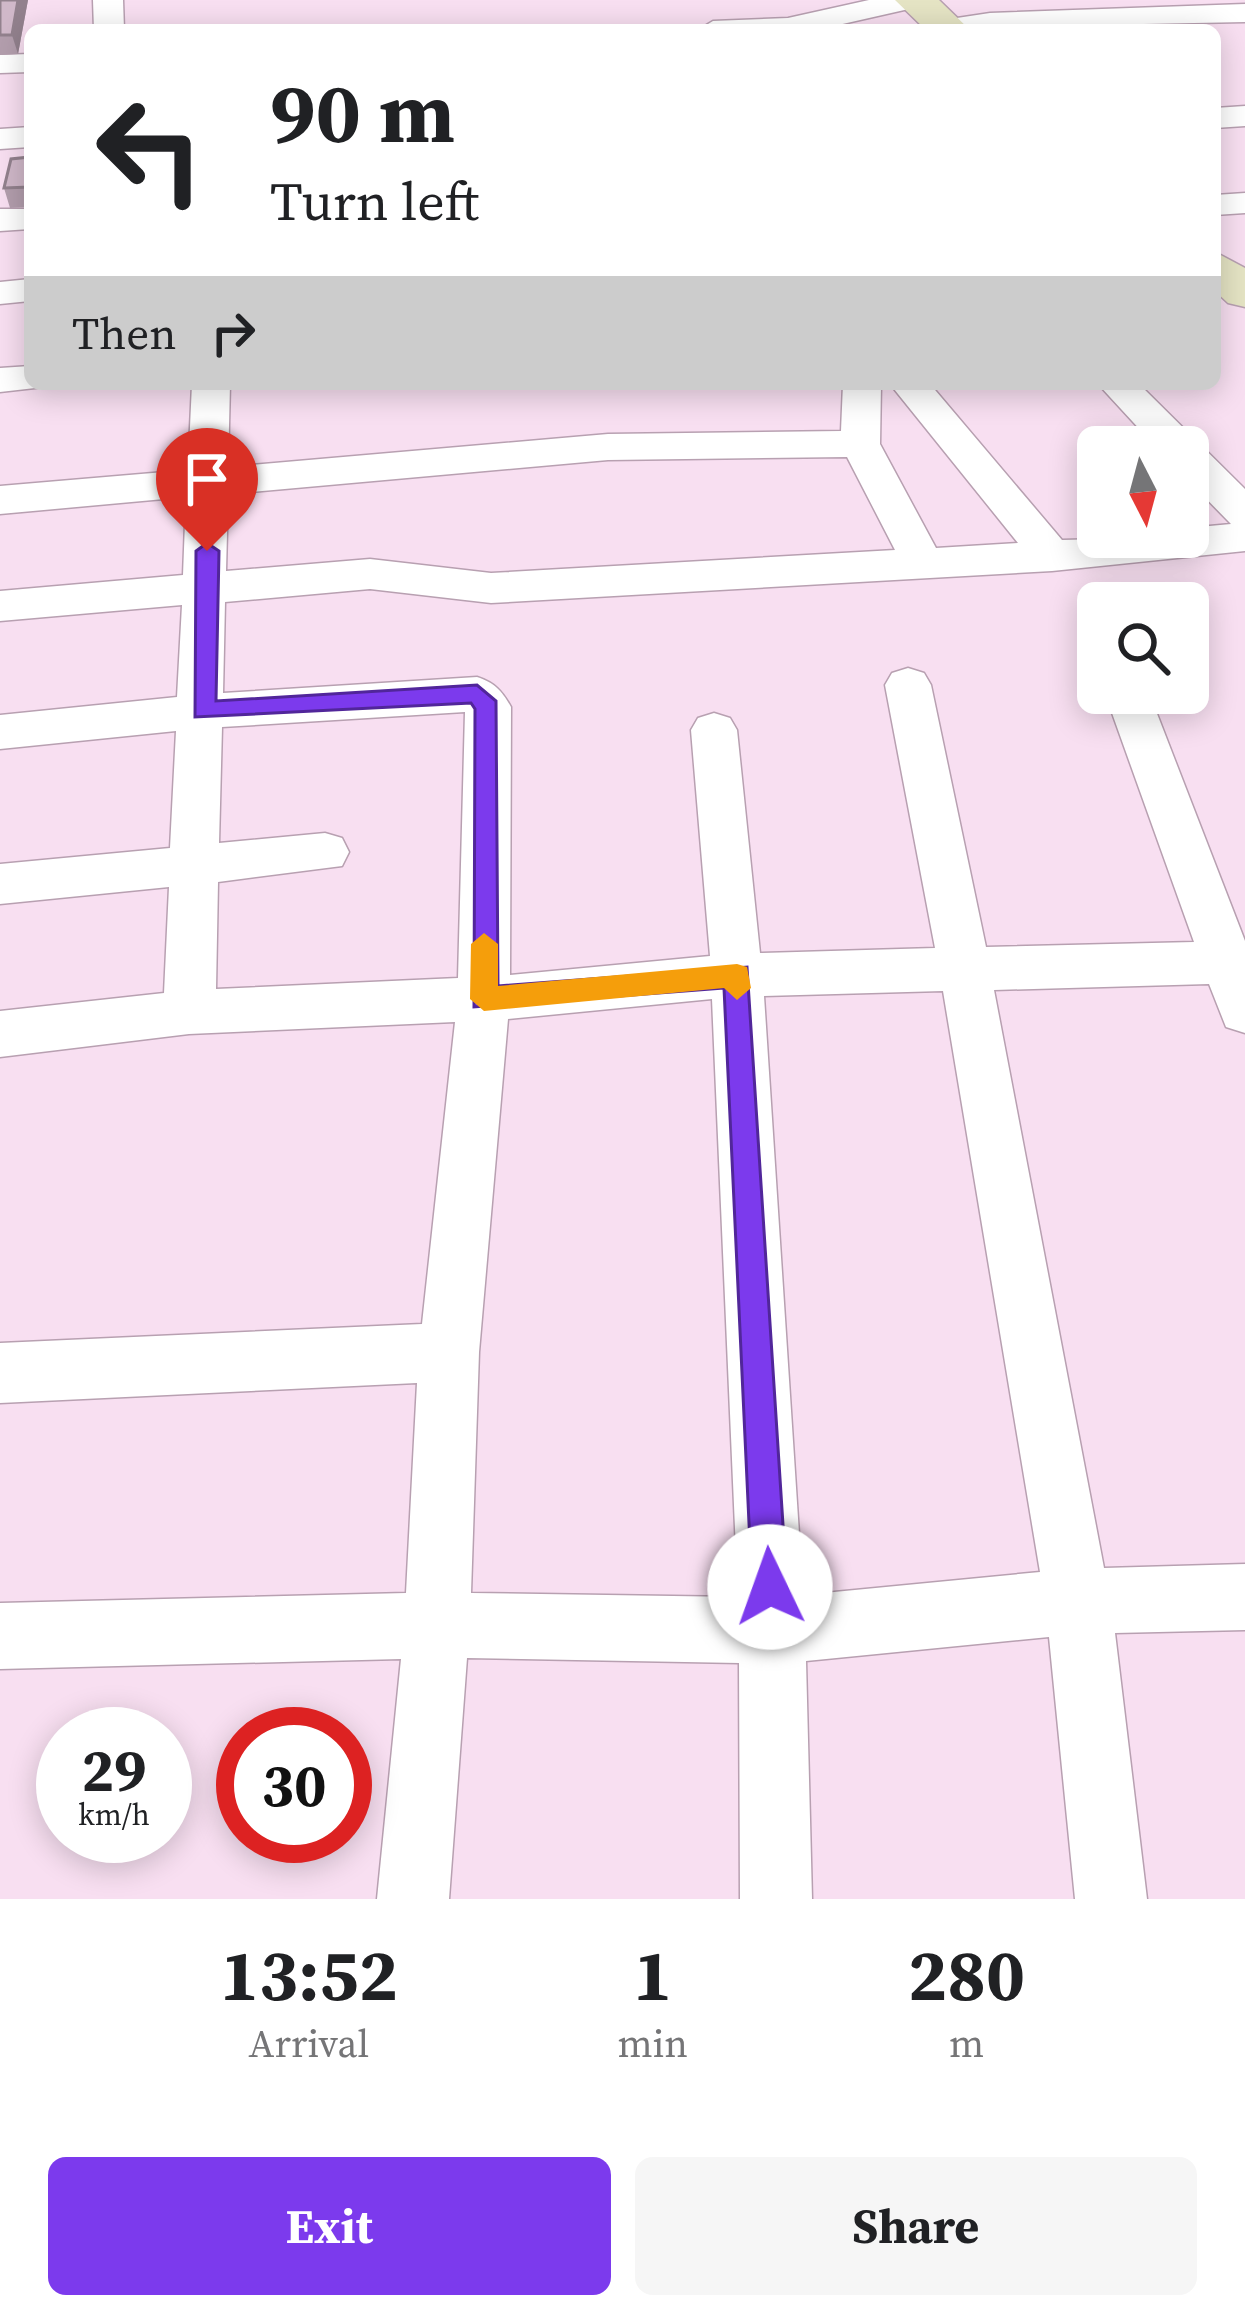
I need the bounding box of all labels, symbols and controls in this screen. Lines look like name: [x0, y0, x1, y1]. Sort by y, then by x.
text: 90 m: [270, 55, 455, 170]
icon: left: [72, 72, 228, 228]
text: Turn left: [270, 164, 479, 238]
icon: right: [200, 300, 266, 366]
text: Then: [72, 302, 176, 364]
north arrow: [1077, 426, 1209, 558]
map controls: [1077, 426, 1209, 714]
pin: [156, 428, 258, 551]
icon: arrive: [174, 446, 240, 512]
button: search: [1077, 582, 1209, 714]
position arrow: [707, 1524, 833, 1650]
speed limit sign: 30: [216, 1707, 372, 1863]
text: 29: [81, 1729, 147, 1811]
text: km/h: [78, 1794, 150, 1835]
text: 13:52: [220, 1925, 398, 2024]
text: 1: [633, 1925, 672, 2024]
text: 280: [908, 1925, 1025, 2024]
text: Arrival: [249, 2017, 369, 2070]
text: min: [618, 2017, 688, 2070]
text: m: [949, 2017, 984, 2070]
button: Exit: [48, 2157, 611, 2295]
button: Share: [635, 2157, 1197, 2295]

